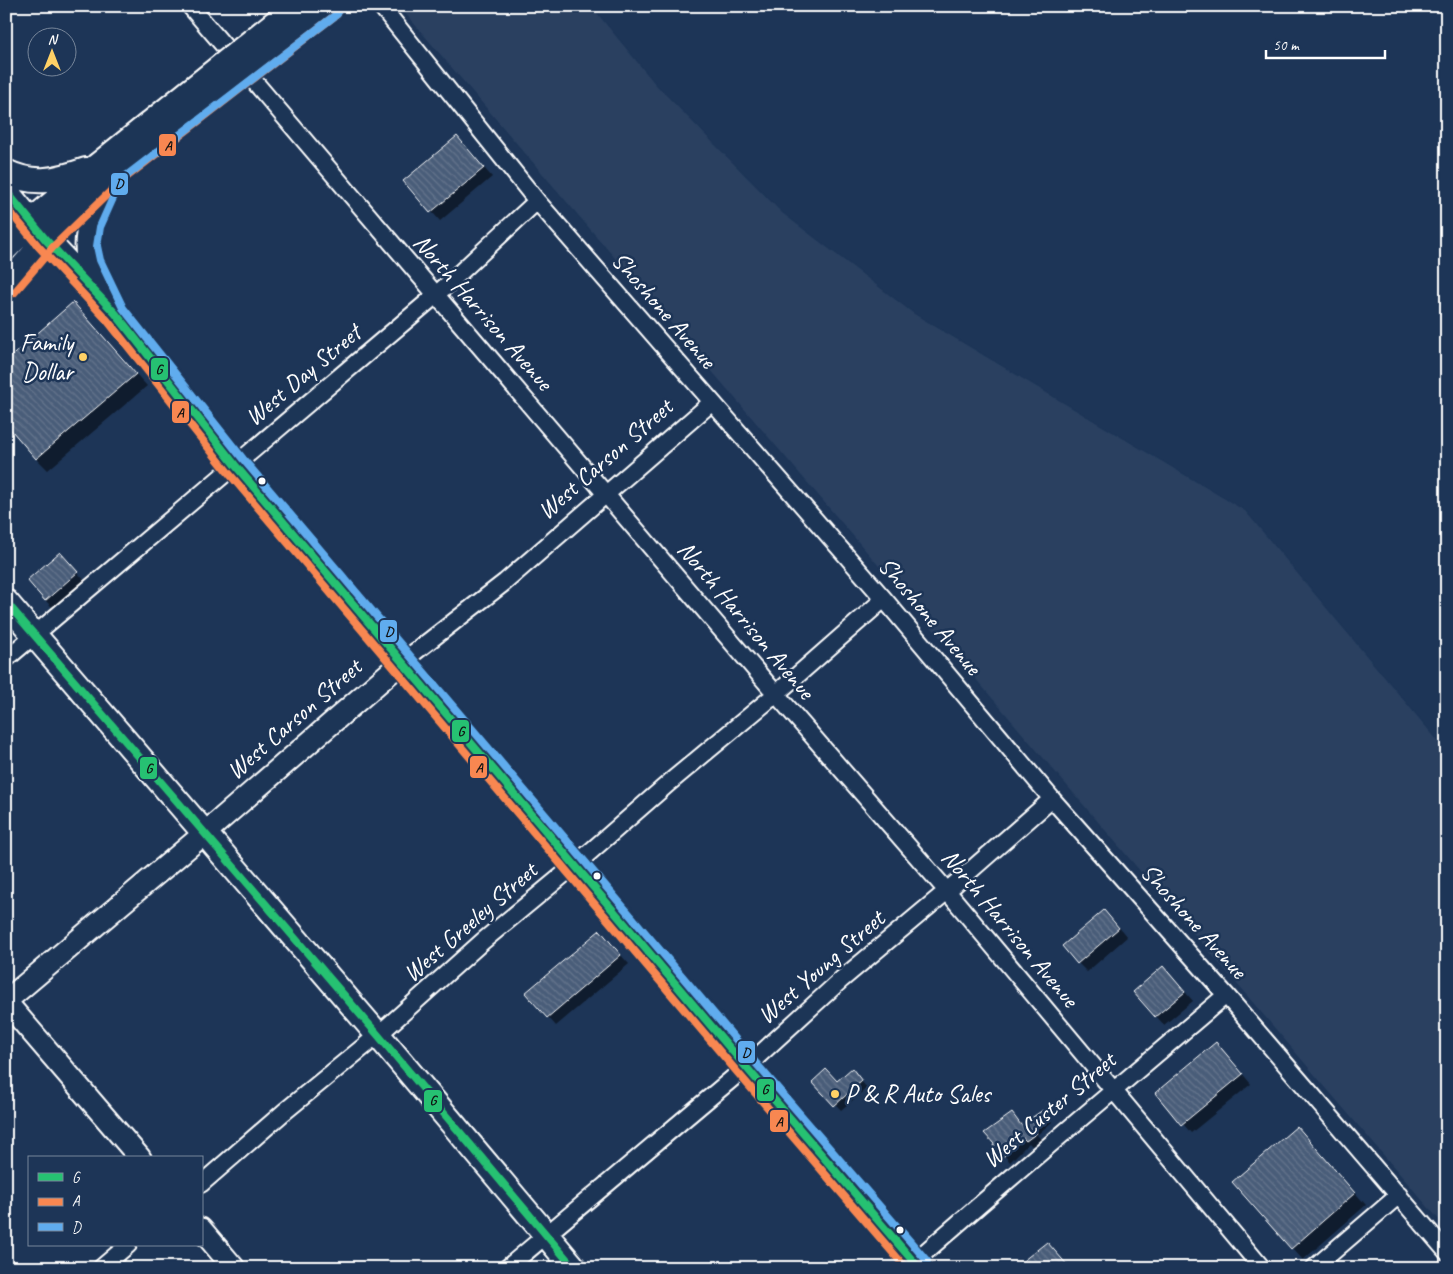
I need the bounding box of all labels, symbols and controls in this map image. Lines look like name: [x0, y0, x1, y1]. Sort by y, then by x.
north arrow: [28, 28, 78, 78]
scale bar: [1266, 28, 1384, 60]
text: N: [48, 31, 59, 48]
text: 50 m: [1273, 36, 1300, 55]
line badge: A: [158, 133, 177, 157]
text: A: [164, 137, 172, 154]
line badge: D: [110, 172, 129, 196]
text: D: [115, 175, 125, 192]
street label: North Harrison Avenue: [406, 227, 561, 398]
street label: Shoshone Avenue: [604, 245, 725, 377]
street label: West Day Street: [238, 315, 370, 433]
place label: Family Dollar: [20, 327, 75, 388]
marker: Family Dollar: [77, 351, 89, 363]
line badge: G: [150, 357, 169, 381]
text: G: [156, 361, 165, 378]
street label: West Carson Street: [531, 390, 681, 526]
line badge: A: [171, 400, 190, 424]
text: A: [176, 404, 184, 421]
unlabelled marker: [257, 476, 267, 486]
street label: North Harrison Avenue: [670, 534, 823, 707]
street label: Shoshone Avenue: [871, 550, 990, 683]
line badge: D: [379, 619, 398, 643]
text: D: [385, 623, 395, 640]
street label: West Carson Street: [220, 650, 370, 786]
line badge: G: [451, 719, 470, 743]
text: G: [458, 723, 467, 740]
line badge: A: [469, 755, 488, 779]
line badge: G: [139, 756, 158, 780]
text: A: [475, 759, 483, 776]
text: G: [146, 760, 155, 777]
street label: North Harrison Avenue: [934, 842, 1087, 1015]
street label: West Greeley Street: [396, 853, 546, 989]
street label: Shoshone Avenue: [1134, 856, 1256, 987]
unlabelled marker: [592, 871, 602, 881]
street label: West Young Street: [751, 901, 893, 1031]
line badge: D: [737, 1040, 756, 1064]
street label: West Custer Street: [976, 1043, 1124, 1175]
text: D: [742, 1044, 752, 1061]
line badge: G: [756, 1078, 775, 1102]
place label: P & R Auto Sales: [845, 1078, 993, 1110]
text: G: [762, 1081, 771, 1098]
marker: P & R Auto Sales: [829, 1088, 841, 1100]
line badge: G: [423, 1089, 443, 1113]
text: G: [430, 1092, 439, 1109]
line badge: A: [769, 1109, 789, 1133]
text: A: [775, 1113, 783, 1130]
legend: [28, 1156, 202, 1246]
text: G: [72, 1168, 81, 1187]
text: A: [72, 1192, 81, 1211]
text: D: [72, 1218, 82, 1237]
unlabelled marker: [895, 1225, 905, 1235]

